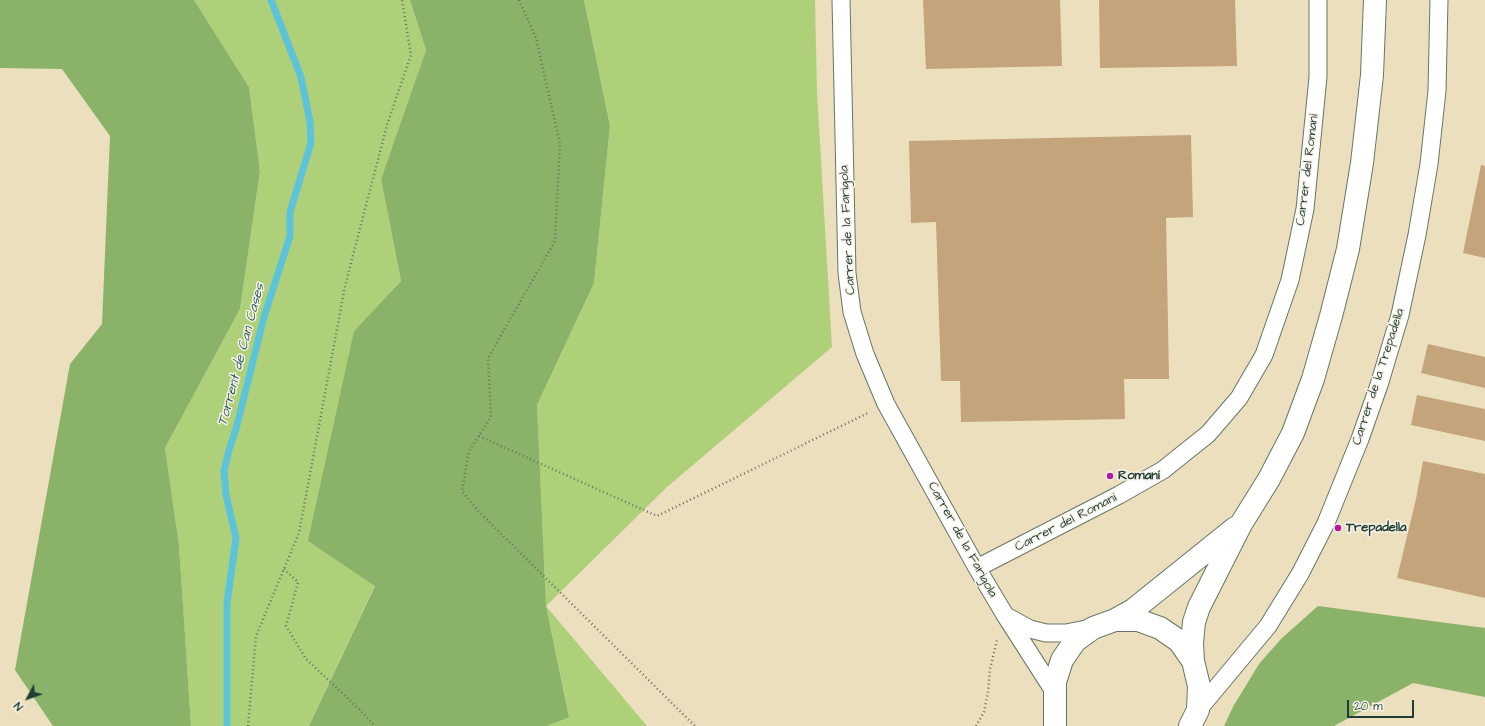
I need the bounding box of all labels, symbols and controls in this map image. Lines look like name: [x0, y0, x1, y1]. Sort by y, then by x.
street label: Carrer del Romaní: [1293, 113, 1323, 227]
street label: Carrer de la Farigola: [837, 165, 859, 295]
water label: Torrent de Can Cases: [215, 282, 269, 428]
street label: Carrer de la Trepadella: [1350, 307, 1408, 447]
place label: Romaní: [1118, 468, 1160, 484]
marker: Romaní: [1105, 471, 1115, 481]
street label: Carrer de la Farigola: [924, 479, 1000, 601]
street label: Carrer del Romaní: [1012, 491, 1120, 555]
place label: Trepadella: [1346, 520, 1407, 536]
marker: Trepadella: [1333, 523, 1343, 533]
north arrow: [8, 678, 48, 718]
scale bar: [1349, 692, 1416, 718]
text: 20 m: [1354, 698, 1383, 715]
text: N: [11, 699, 26, 714]

